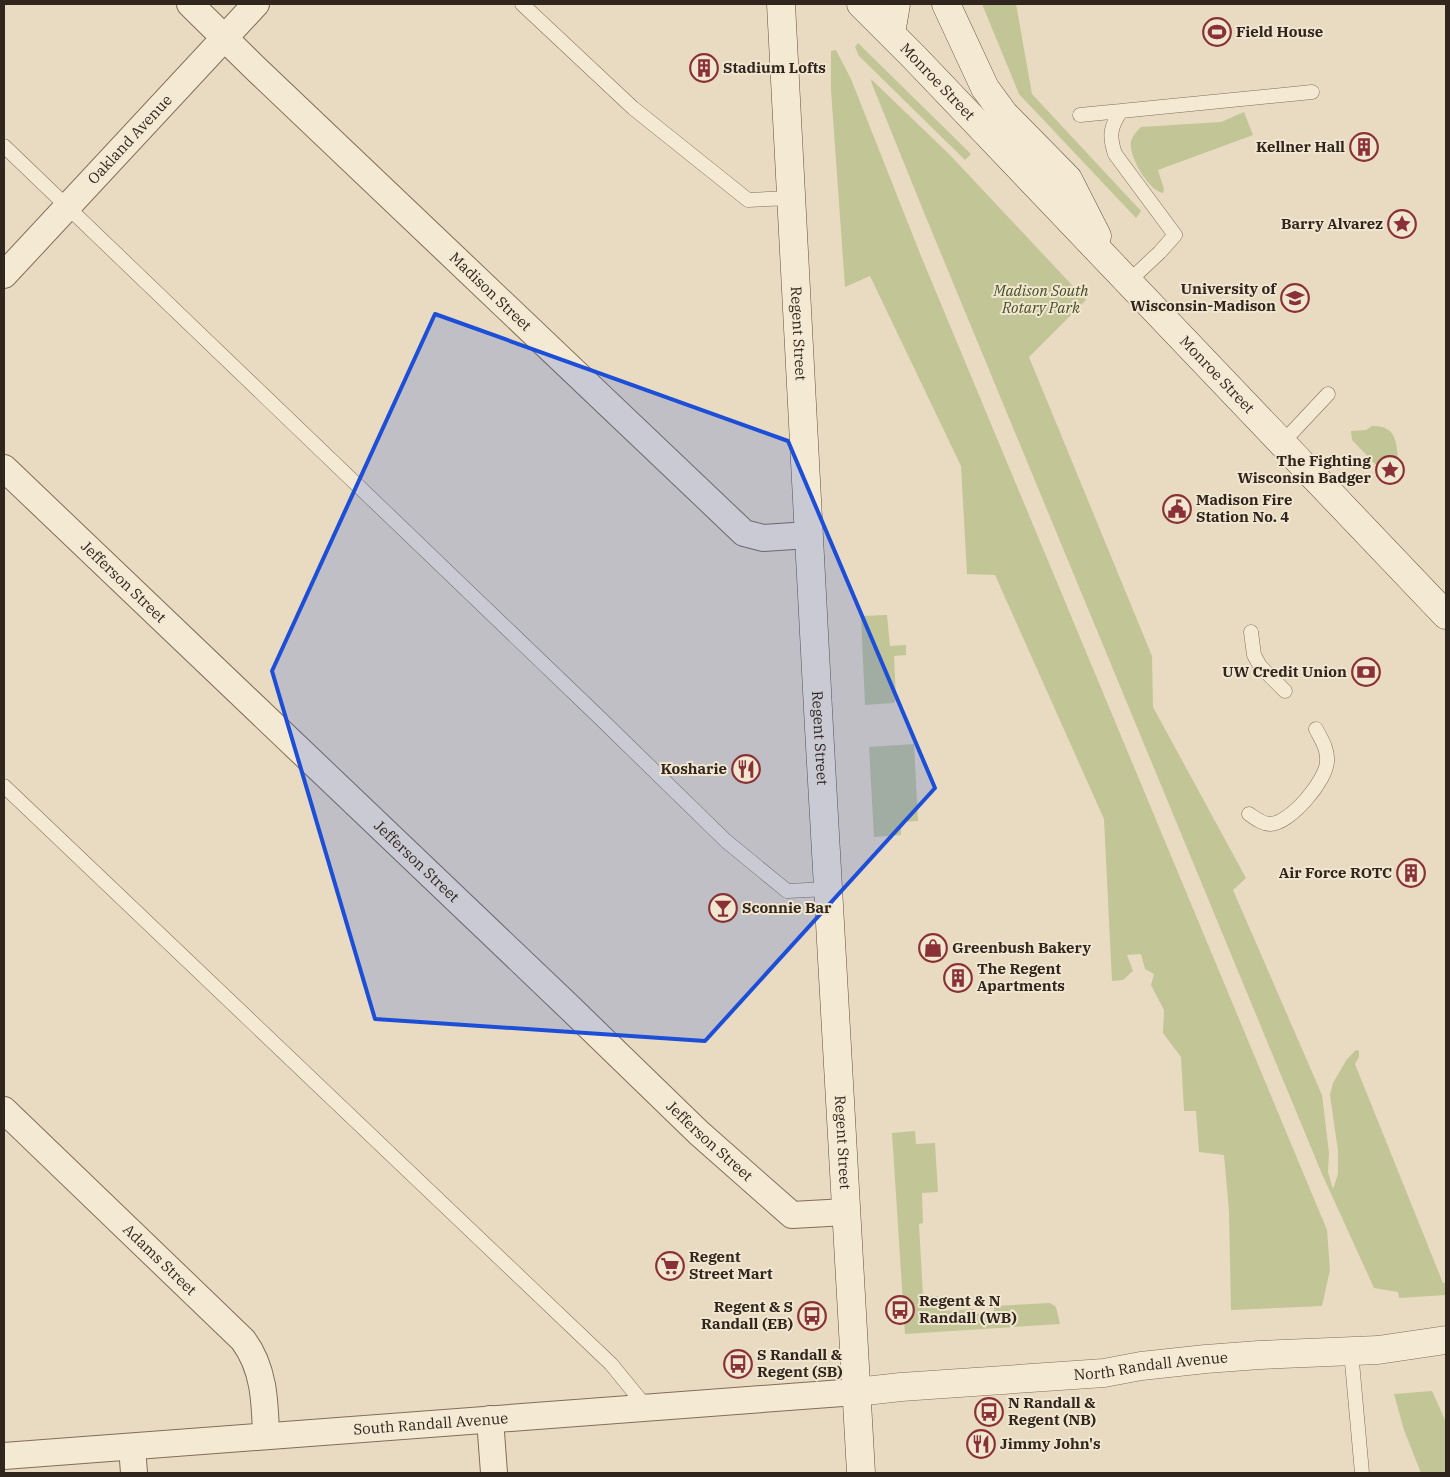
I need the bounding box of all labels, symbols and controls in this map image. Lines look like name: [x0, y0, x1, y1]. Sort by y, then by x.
sports icon: Field House: [1202, 17, 1232, 47]
place label: Field House: [1236, 22, 1323, 41]
street label: Monroe Street: [896, 39, 979, 124]
building icon: Stadium Lofts: [689, 53, 719, 83]
place label: Stadium Lofts: [723, 58, 826, 77]
street label: Oakland Avenue: [83, 90, 176, 188]
building icon: Kellner Hall: [1349, 132, 1379, 162]
place label: Kellner Hall: [1256, 137, 1345, 156]
place icon: Barry Alvarez: [1387, 209, 1417, 239]
place label: Barry Alvarez: [1281, 214, 1383, 233]
street label: Madison Street: [446, 248, 536, 335]
place label: University of Wisconsin-Madison: [1130, 279, 1277, 315]
park label: Madison South Rotary Park: [992, 281, 1089, 317]
school or university icon: University of Wisconsin-Madison: [1280, 283, 1310, 313]
street label: Regent Street: [787, 286, 811, 381]
street label: Monroe Street: [1176, 332, 1259, 417]
place label: The Fighting Wisconsin Badger: [1238, 451, 1372, 487]
place icon: The Fighting Wisconsin Badger: [1375, 455, 1405, 485]
place label: Madison Fire Station No. 4: [1196, 490, 1292, 526]
public building icon: Madison Fire Station No. 4: [1162, 494, 1192, 524]
street label: Jefferson Street: [77, 536, 170, 627]
bank icon: UW Credit Union: [1351, 657, 1381, 687]
place label: UW Credit Union: [1222, 662, 1347, 681]
street label: Regent Street: [808, 690, 832, 786]
restaurant icon: Kosharie: [731, 754, 761, 784]
place label: Kosharie: [660, 759, 727, 778]
street label: Jefferson Street: [370, 816, 463, 906]
building icon: Air Force ROTC: [1396, 858, 1426, 888]
place label: Air Force ROTC: [1279, 863, 1392, 882]
bar icon: Sconnie Bar: [708, 893, 738, 923]
place label: Sconnie Bar: [742, 898, 832, 917]
shop icon: Greenbush Bakery: [918, 933, 948, 963]
place label: Greenbush Bakery: [952, 938, 1091, 957]
place label: The Regent Apartments: [977, 959, 1065, 995]
building icon: The Regent Apartments: [943, 963, 973, 993]
street label: Regent Street: [831, 1095, 855, 1190]
street label: Jefferson Street: [662, 1096, 757, 1185]
street label: Adams Street: [119, 1220, 201, 1299]
place label: Regent Street Mart: [689, 1247, 773, 1283]
supermarket icon: Regent Street Mart: [655, 1251, 685, 1281]
place label: Regent & N Randall (WB): [919, 1291, 1017, 1327]
bus stop icon: Regent & N Randall (WB): [885, 1295, 915, 1325]
place label: Regent & S Randall (EB): [701, 1297, 793, 1333]
bus stop icon: Regent & S Randall (EB): [797, 1301, 827, 1331]
place label: S Randall & Regent (SB): [757, 1345, 843, 1381]
street label: North Randall Avenue: [1073, 1347, 1229, 1384]
bus stop icon: S Randall & Regent (SB): [723, 1349, 753, 1379]
place label: N Randall & Regent (NB): [1008, 1393, 1096, 1429]
bus stop icon: N Randall & Regent (NB): [974, 1397, 1004, 1427]
street label: South Randall Avenue: [353, 1408, 509, 1439]
restaurant icon: Jimmy John's: [966, 1429, 996, 1459]
place label: Jimmy John's: [1000, 1434, 1101, 1453]

